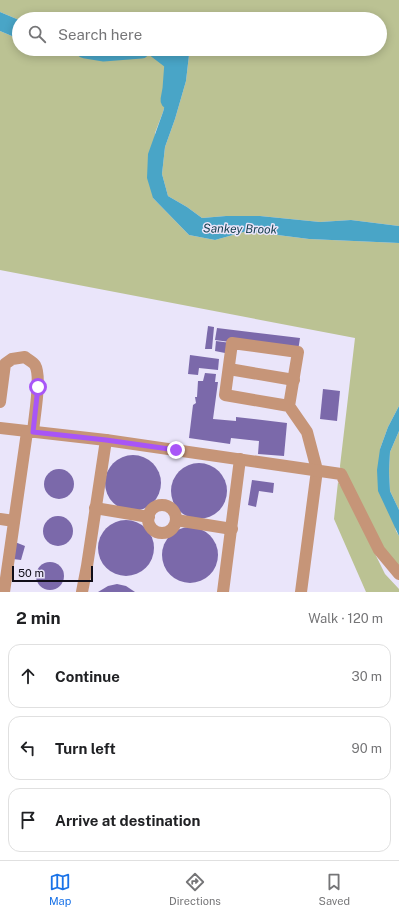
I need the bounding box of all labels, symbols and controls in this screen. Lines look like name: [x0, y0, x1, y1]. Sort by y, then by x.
search box: [12, 12, 387, 56]
icon: search: [26, 23, 48, 45]
text: Search here: [58, 26, 142, 43]
water label: Sankey Brook: [203, 221, 278, 237]
route start: [29, 378, 47, 396]
route end: [167, 441, 185, 459]
scale bar: [12, 564, 93, 583]
text: 50 m: [18, 567, 44, 579]
text: 2 min: [16, 608, 61, 628]
text: Walk · 120 m: [308, 611, 383, 626]
icon: ahead: [17, 665, 39, 687]
text: Continue: [55, 668, 120, 685]
text: 30 m: [352, 669, 382, 684]
icon: left: [17, 737, 39, 759]
text: Turn left: [55, 740, 116, 757]
text: 90 m: [352, 741, 382, 756]
icon: arrive: [17, 809, 39, 831]
text: Arrive at destination: [55, 812, 200, 829]
tab: Map: [49, 871, 71, 907]
tab: Directions: [169, 871, 221, 907]
tab: Saved: [319, 871, 350, 907]

